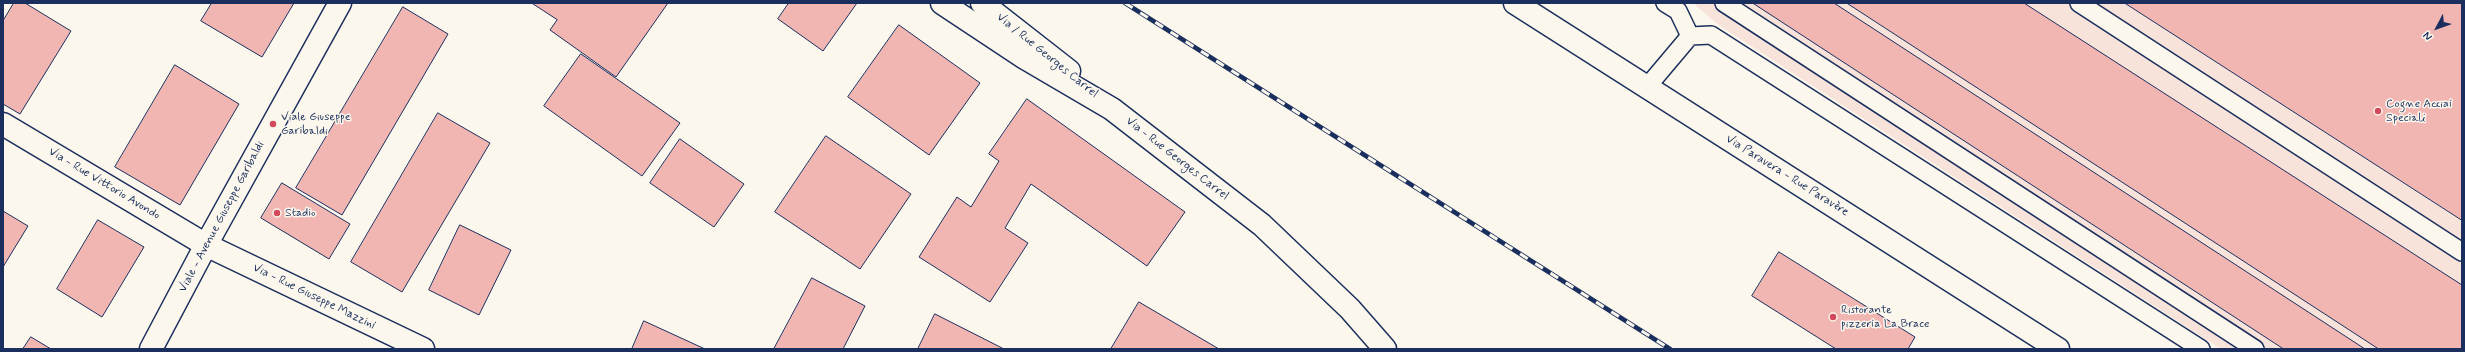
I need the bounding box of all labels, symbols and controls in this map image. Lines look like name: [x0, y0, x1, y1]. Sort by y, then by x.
north arrow: [2417, 8, 2457, 48]
street label: Via / Rue Georges Carrel: [993, 11, 1101, 101]
text: N: [2420, 29, 2436, 43]
place label: Cogne Acciai Speciali: [2386, 97, 2452, 125]
marker: Cogne Acciai Speciali: [2373, 106, 2383, 116]
place label: Viale Giuseppe Garibaldi: [281, 110, 351, 138]
street label: Via - Rue Georges Carrel: [1123, 114, 1231, 204]
marker: Viale Giuseppe Garibaldi: [268, 119, 278, 129]
street label: Via Paravera - Rue Paravère: [1723, 132, 1851, 220]
street label: Viale - Avenue Giuseppe Garibaldi: [176, 139, 268, 295]
street label: Via - Rue Vittorio Avondo: [46, 145, 162, 223]
place label: Stadio: [285, 206, 316, 220]
marker: Stadio: [272, 208, 282, 218]
street label: Via - Rue Giuseppe Mazzini: [250, 261, 378, 333]
place label: Ristorante pizzeria La Brace: [1841, 303, 1929, 331]
marker: Ristorante pizzeria La Brace: [1828, 312, 1838, 322]

